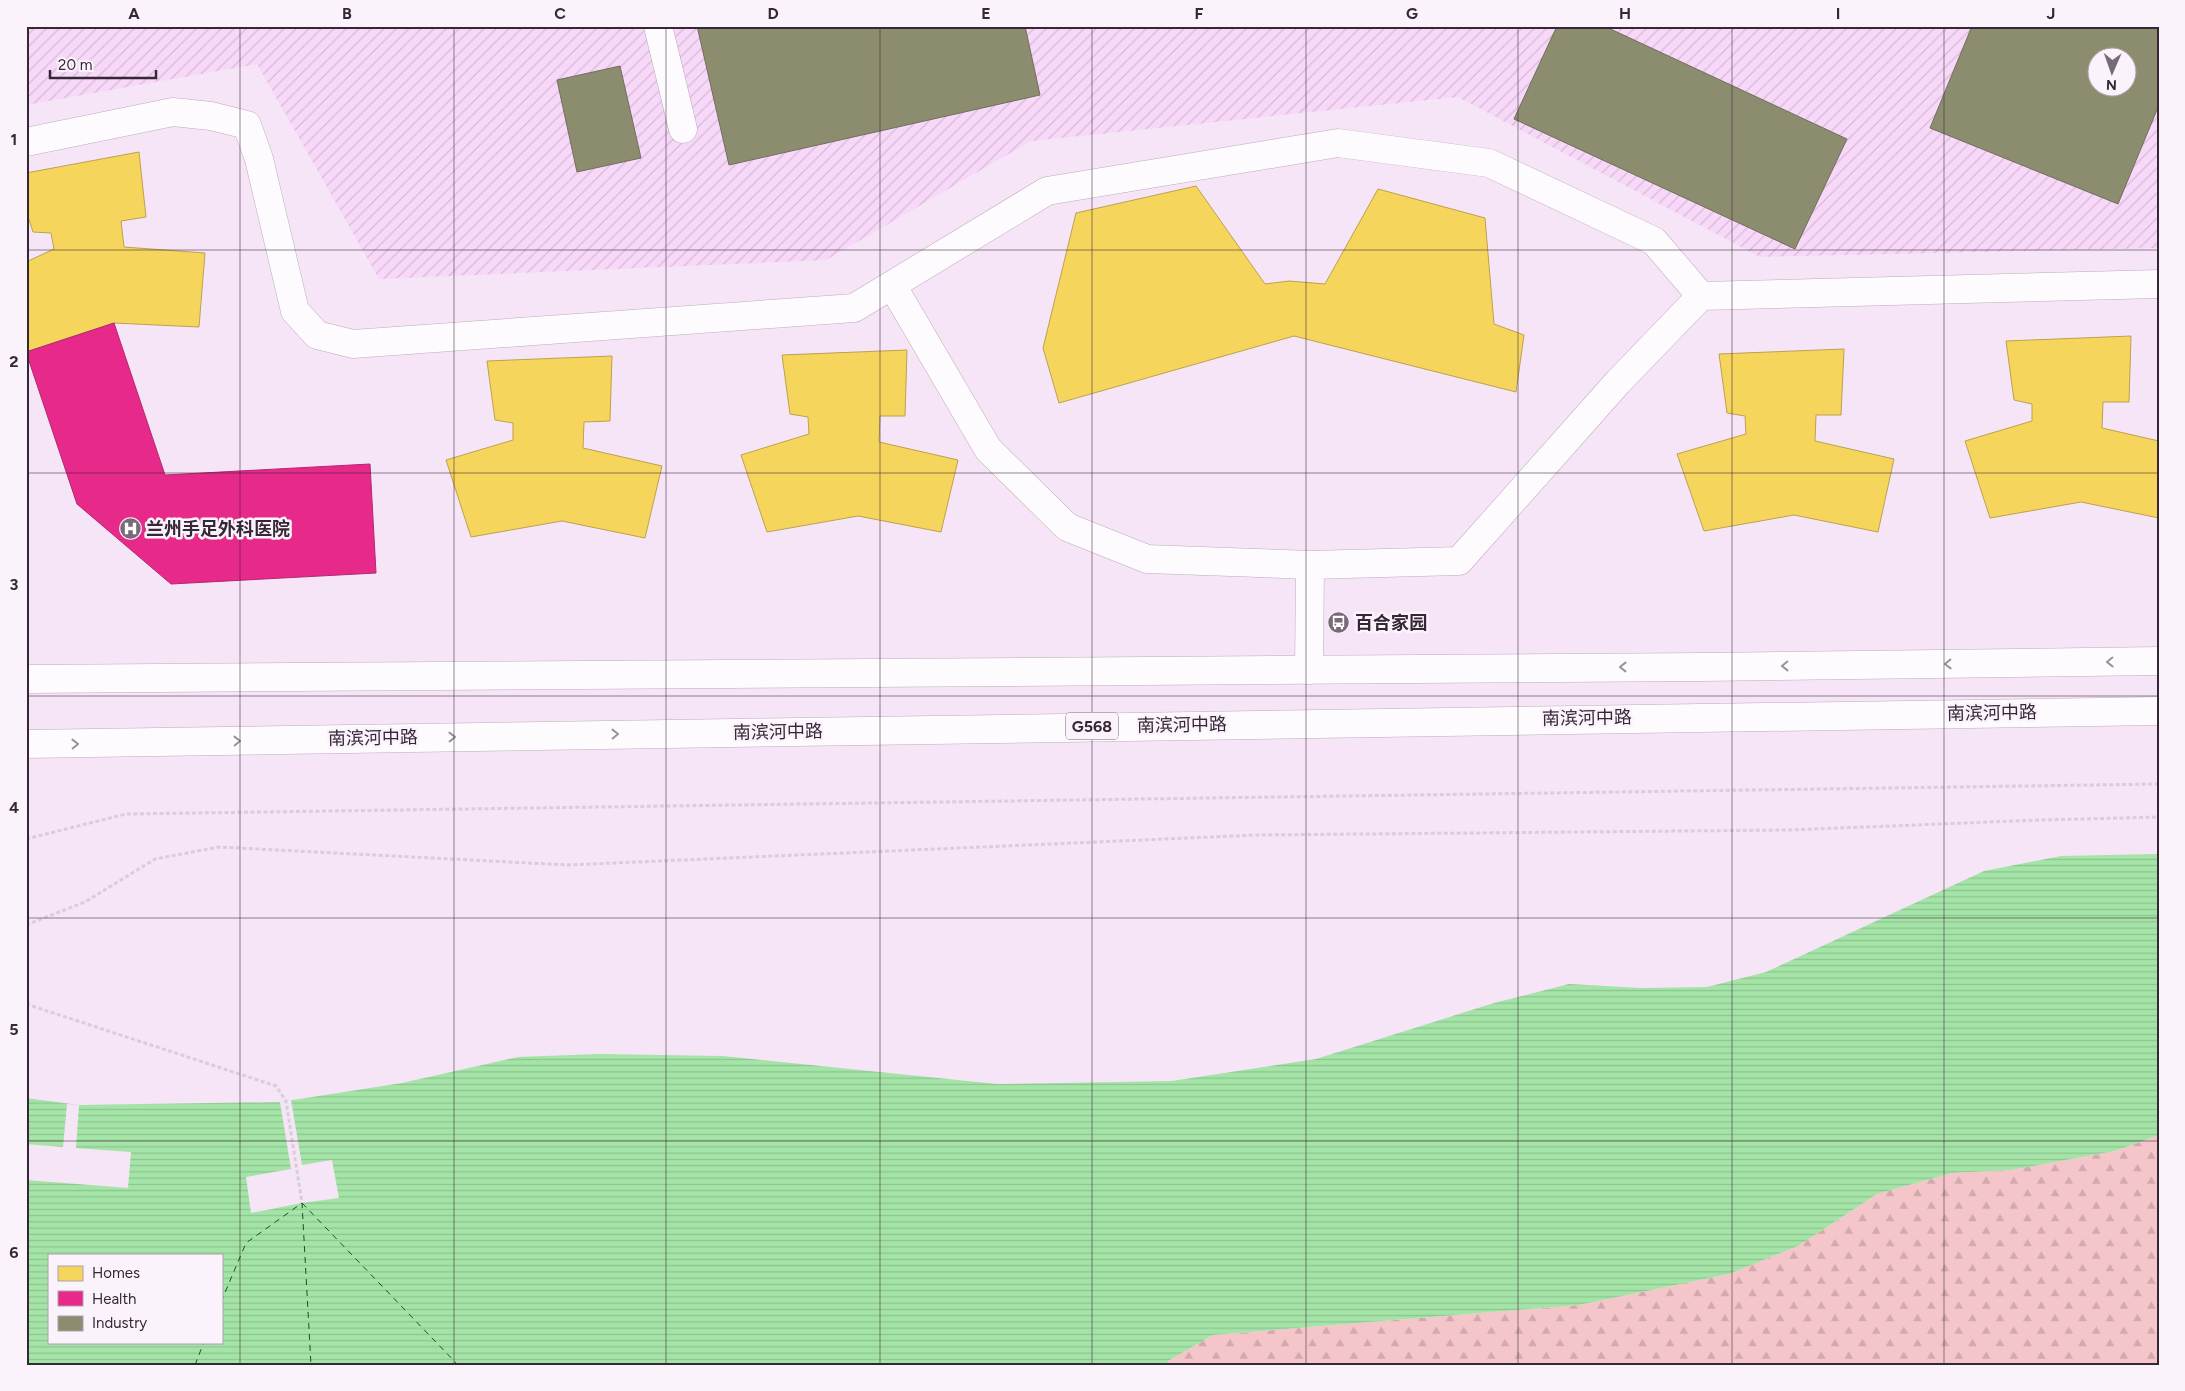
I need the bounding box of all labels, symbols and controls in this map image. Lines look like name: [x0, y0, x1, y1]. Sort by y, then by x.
text: A: [128, 4, 140, 23]
text: B: [342, 4, 352, 23]
text: C: [554, 4, 566, 23]
text: D: [767, 4, 779, 23]
text: E: [981, 4, 991, 23]
text: F: [1195, 4, 1204, 23]
text: G: [1406, 4, 1418, 23]
text: H: [1619, 4, 1631, 23]
text: I: [1836, 4, 1840, 23]
text: J: [2047, 4, 2055, 23]
scale bar: [50, 48, 156, 80]
north arrow: [2088, 48, 2138, 98]
text: 20 m: [58, 56, 92, 74]
text: N: [2106, 76, 2117, 93]
text: 1: [11, 130, 17, 149]
text: 2: [9, 352, 19, 371]
hospital icon: 兰州手足外科医院: [118, 517, 142, 541]
place label: 兰州手足外科医院: [146, 518, 290, 540]
text: 3: [10, 575, 19, 594]
bus stop icon: 百合家园: [1327, 611, 1351, 635]
place label: 百合家园: [1355, 612, 1427, 634]
one-way arrow: [2106, 656, 2114, 667]
one-way arrow: [1943, 658, 1951, 669]
one-way arrow: [1781, 661, 1788, 671]
one-way arrow: [1618, 662, 1626, 672]
street label: 南滨河中路: [1947, 701, 2037, 725]
street label: 南滨河中路: [1542, 706, 1632, 730]
road number: G568: [1066, 712, 1118, 739]
street label: 南滨河中路: [1137, 713, 1227, 737]
street label: 南滨河中路: [733, 720, 823, 744]
street label: 南滨河中路: [328, 726, 418, 750]
one-way arrow: [612, 729, 619, 739]
one-way arrow: [449, 732, 457, 742]
one-way arrow: [234, 736, 242, 746]
one-way arrow: [71, 738, 79, 749]
text: 4: [9, 798, 19, 817]
text: 5: [9, 1020, 19, 1039]
text: 6: [9, 1243, 19, 1262]
legend: [48, 1254, 222, 1344]
text: Homes: [92, 1264, 140, 1282]
text: Health: [92, 1290, 136, 1308]
text: Industry: [92, 1314, 147, 1332]

